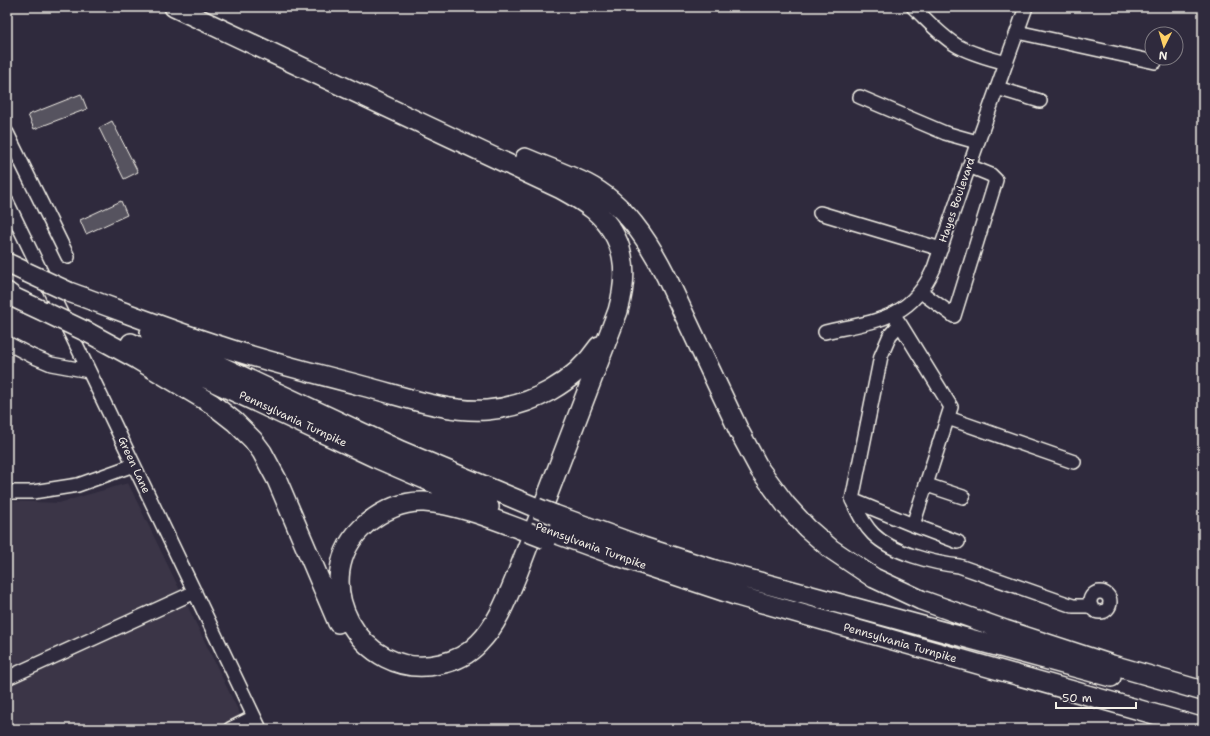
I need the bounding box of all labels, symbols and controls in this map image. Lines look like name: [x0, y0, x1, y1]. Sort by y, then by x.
north arrow: [1144, 26, 1184, 66]
text: N: [1158, 48, 1168, 63]
street label: Hayes Boulevard: [935, 155, 979, 245]
street label: Pennsylvania Turnpike: [237, 387, 349, 451]
street label: Green Lane: [114, 434, 154, 496]
street label: Pennsylvania Turnpike: [533, 519, 649, 573]
street label: Pennsylvania Turnpike: [842, 620, 958, 666]
scale bar: [1056, 684, 1136, 710]
text: 50 m: [1062, 690, 1092, 706]

